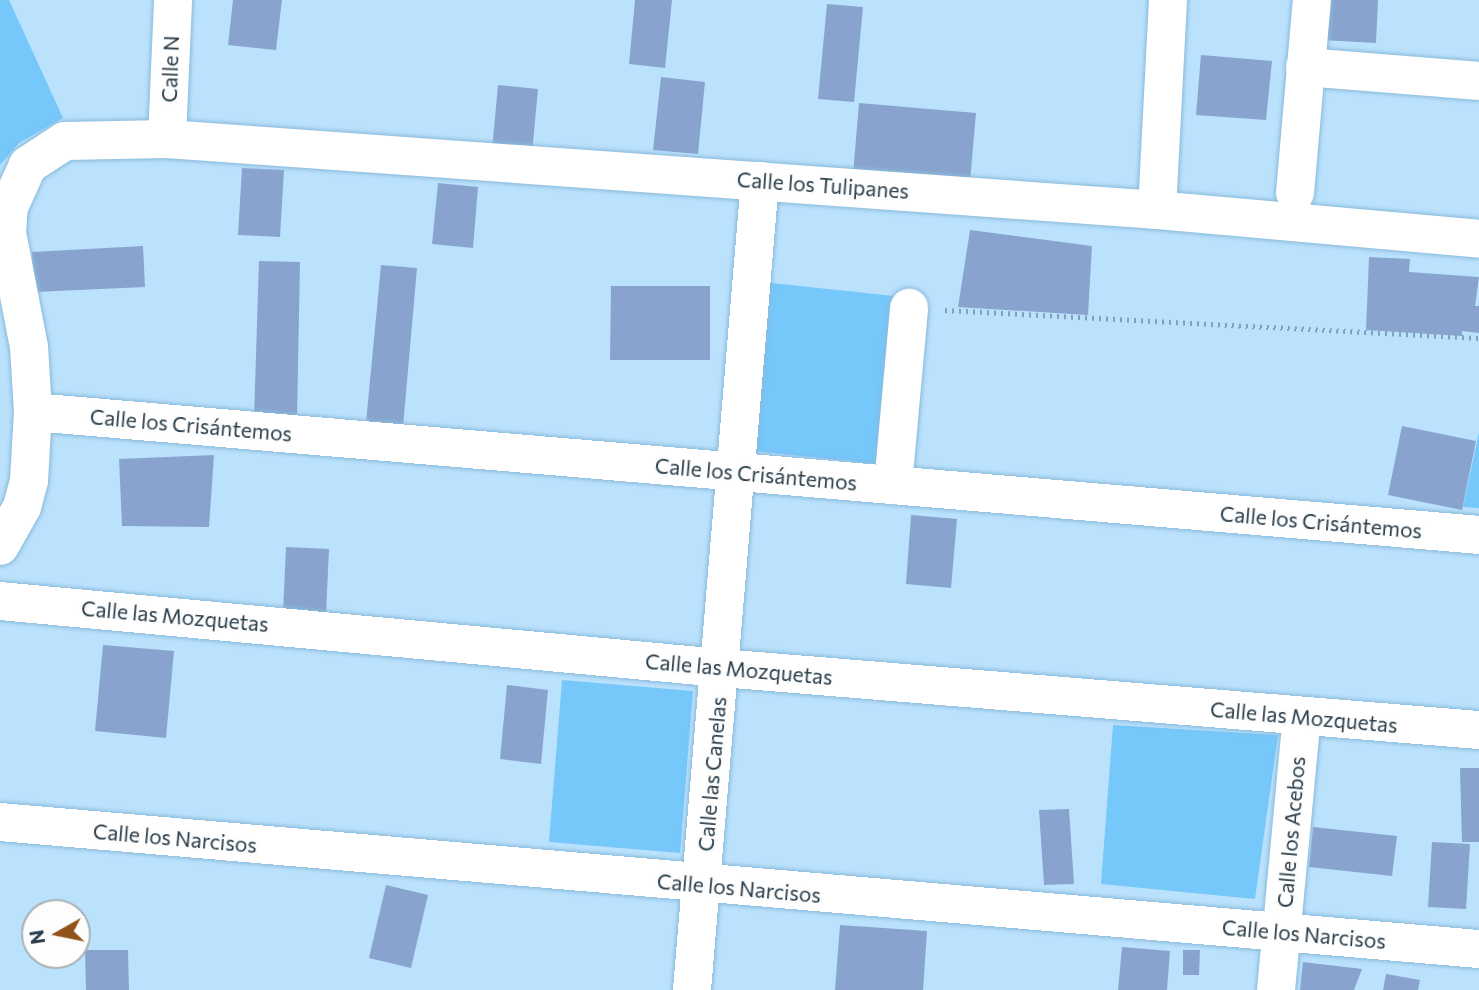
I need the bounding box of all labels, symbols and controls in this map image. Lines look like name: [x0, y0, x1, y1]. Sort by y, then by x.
street label: Calle N: [156, 35, 184, 103]
street label: Calle los Tulipanes: [736, 166, 910, 204]
street label: Calle los Crisántemos: [89, 404, 293, 446]
street label: Calle los Crisántemos: [654, 453, 858, 495]
street label: Calle los Crisántemos: [1219, 501, 1423, 543]
street label: Calle las Mozquetas: [80, 595, 270, 637]
street label: Calle las Mozquetas: [644, 648, 834, 690]
street label: Calle las Canelas: [693, 696, 731, 852]
street label: Calle las Mozquetas: [1209, 696, 1399, 738]
street label: Calle los Acebos: [1272, 755, 1310, 909]
street label: Calle los Narcisos: [92, 818, 258, 858]
street label: Calle los Narcisos: [656, 868, 822, 908]
north arrow: [21, 899, 91, 969]
street label: Calle los Narcisos: [1221, 914, 1387, 954]
text: N: [24, 928, 49, 946]

